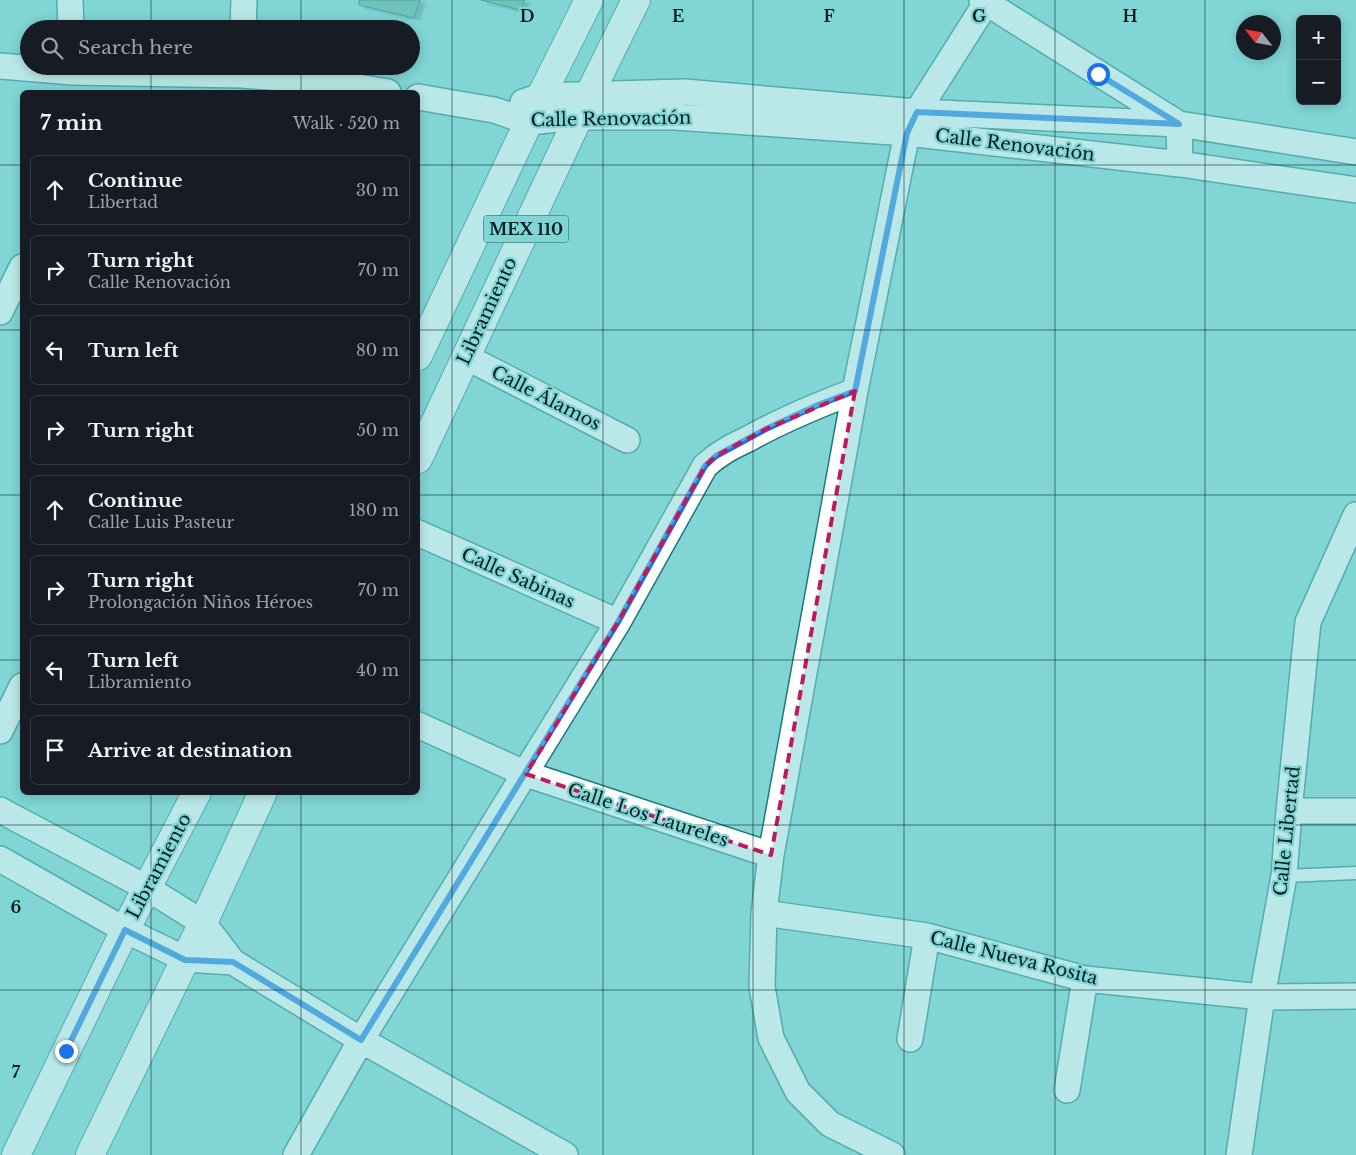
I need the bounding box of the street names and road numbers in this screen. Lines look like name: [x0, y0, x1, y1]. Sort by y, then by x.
street label: Calle Renovación: [531, 107, 691, 131]
street label: Calle Renovación: [934, 124, 1096, 166]
road number: MEX 110: [484, 215, 568, 242]
street label: Libramiento: [452, 254, 522, 368]
street label: Calle Álamos: [488, 360, 605, 435]
street label: Calle Sabinas: [458, 543, 578, 613]
street label: Calle Libertad: [1269, 765, 1305, 897]
street label: Calle Los Laureles: [565, 779, 731, 851]
street label: Libramiento: [122, 809, 196, 923]
street label: Calle Nueva Rosita: [928, 927, 1100, 989]

